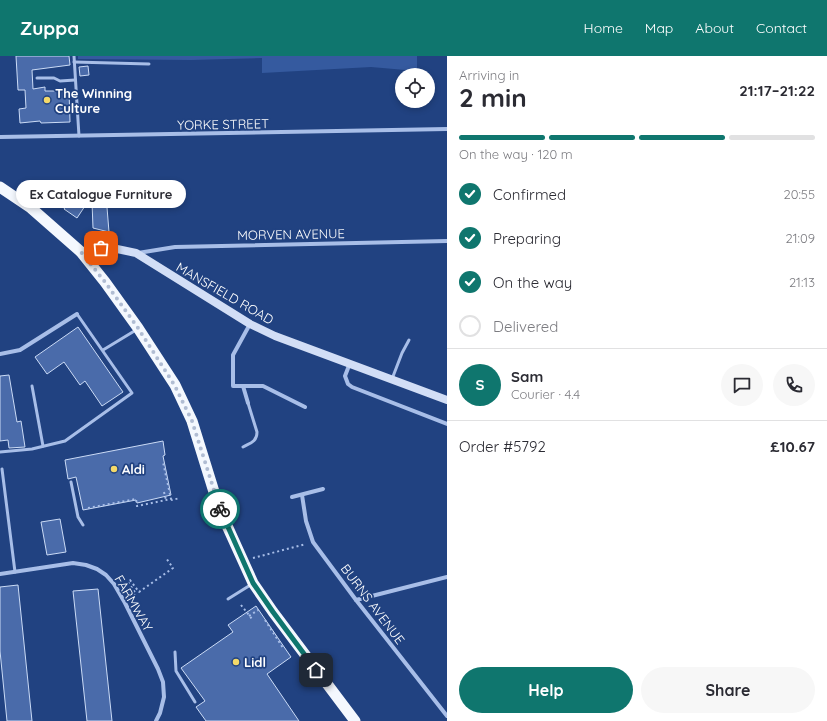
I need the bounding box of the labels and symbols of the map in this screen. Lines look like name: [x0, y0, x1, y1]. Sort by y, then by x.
place label: The Winning Culture: [55, 85, 132, 116]
marker: The Winning Culture: [42, 95, 52, 105]
street label: YORKE STREET: [177, 115, 269, 133]
callout: Ex Catalogue Furniture: [16, 180, 186, 208]
street label: MORVEN AVENUE: [237, 225, 345, 243]
pin: [84, 231, 118, 265]
street label: MANSFIELD ROAD: [173, 259, 277, 327]
place label: Aldi: [122, 461, 145, 477]
marker: Aldi: [109, 464, 119, 474]
courier: [200, 489, 240, 529]
street label: BURNS AVENUE: [338, 561, 408, 647]
street label: FARMWAY: [112, 572, 157, 635]
pin: [299, 653, 333, 687]
place label: Lidl: [244, 654, 266, 670]
marker: Lidl: [231, 657, 241, 667]

